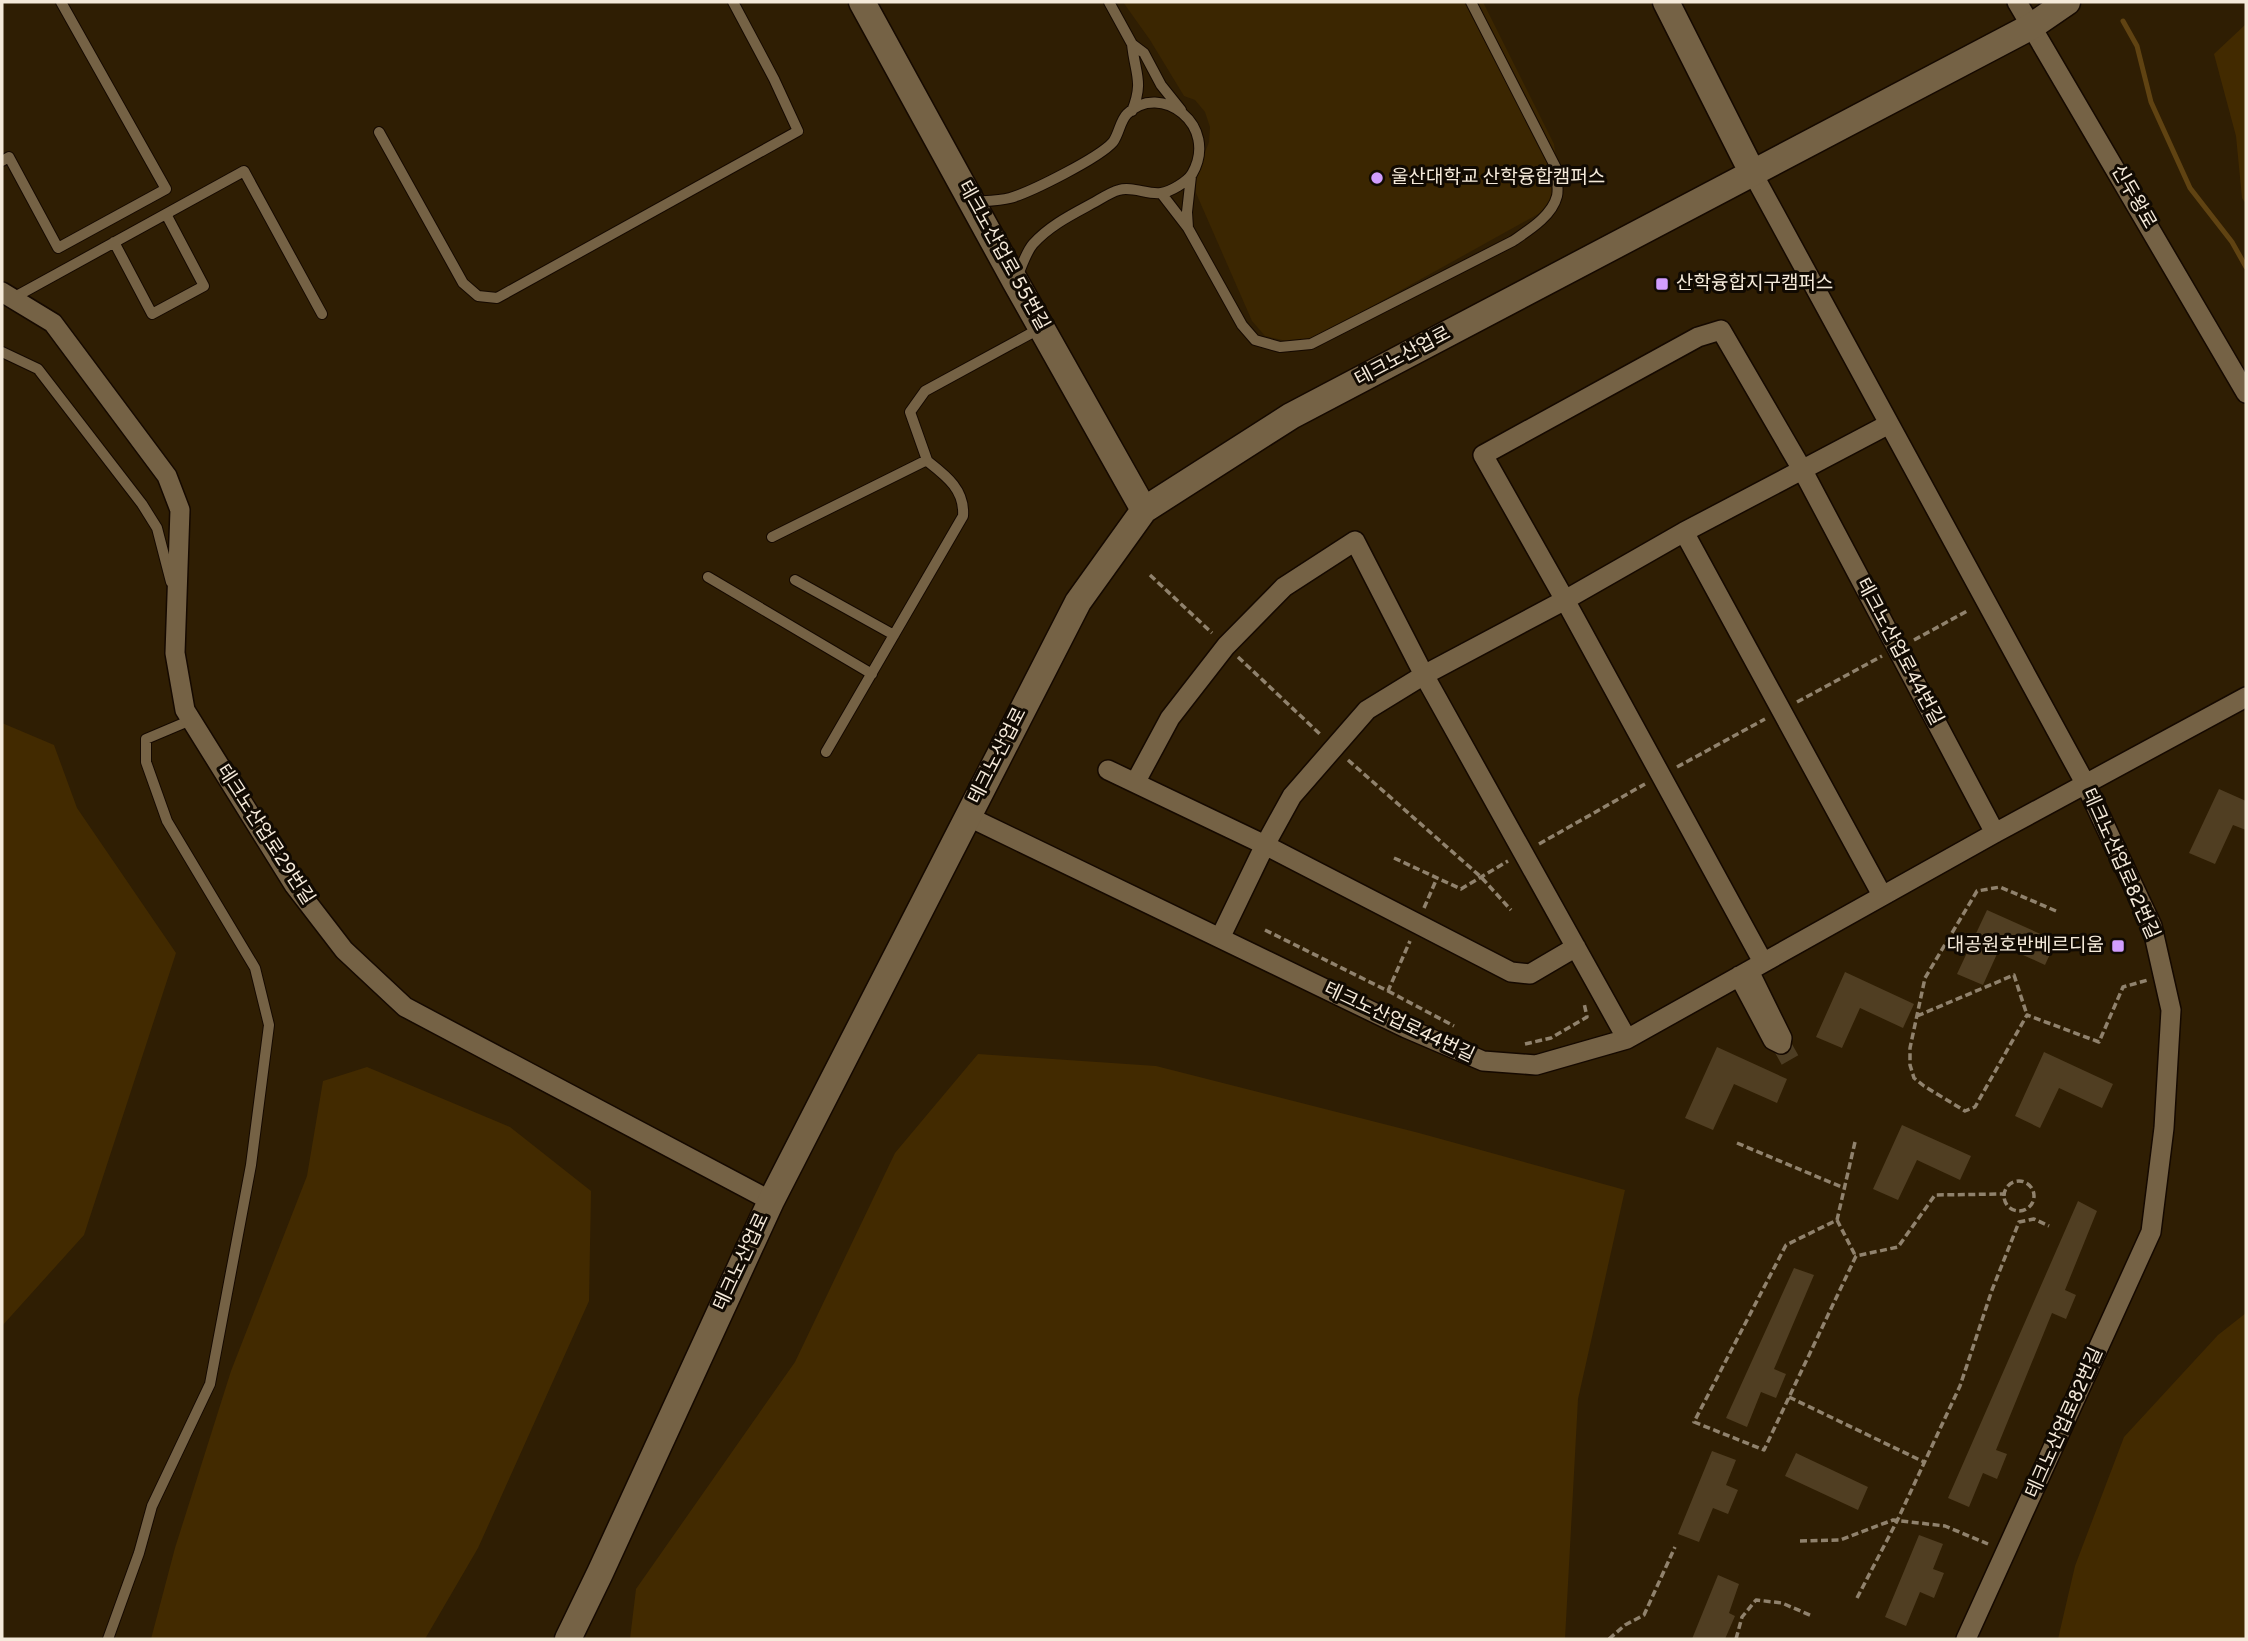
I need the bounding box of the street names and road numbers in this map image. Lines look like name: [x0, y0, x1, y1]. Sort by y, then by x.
street label: 신두왕로: [2105, 161, 2161, 233]
street label: 테크노산업로 55번길: [952, 177, 1054, 335]
street label: 테크노산업로: [1351, 322, 1455, 392]
street label: 테크노산업로44번길: [1850, 574, 1948, 730]
street label: 테크노산업로: [963, 704, 1033, 808]
street label: 테크노산업로29번길: [211, 760, 319, 910]
street label: 테크노산업로82번길: [2076, 785, 2164, 943]
street label: 테크노산업로44번길: [1320, 978, 1478, 1068]
street label: 테크노산업로: [709, 1209, 775, 1315]
street label: 테크노산업로82번길: [2021, 1344, 2109, 1502]

